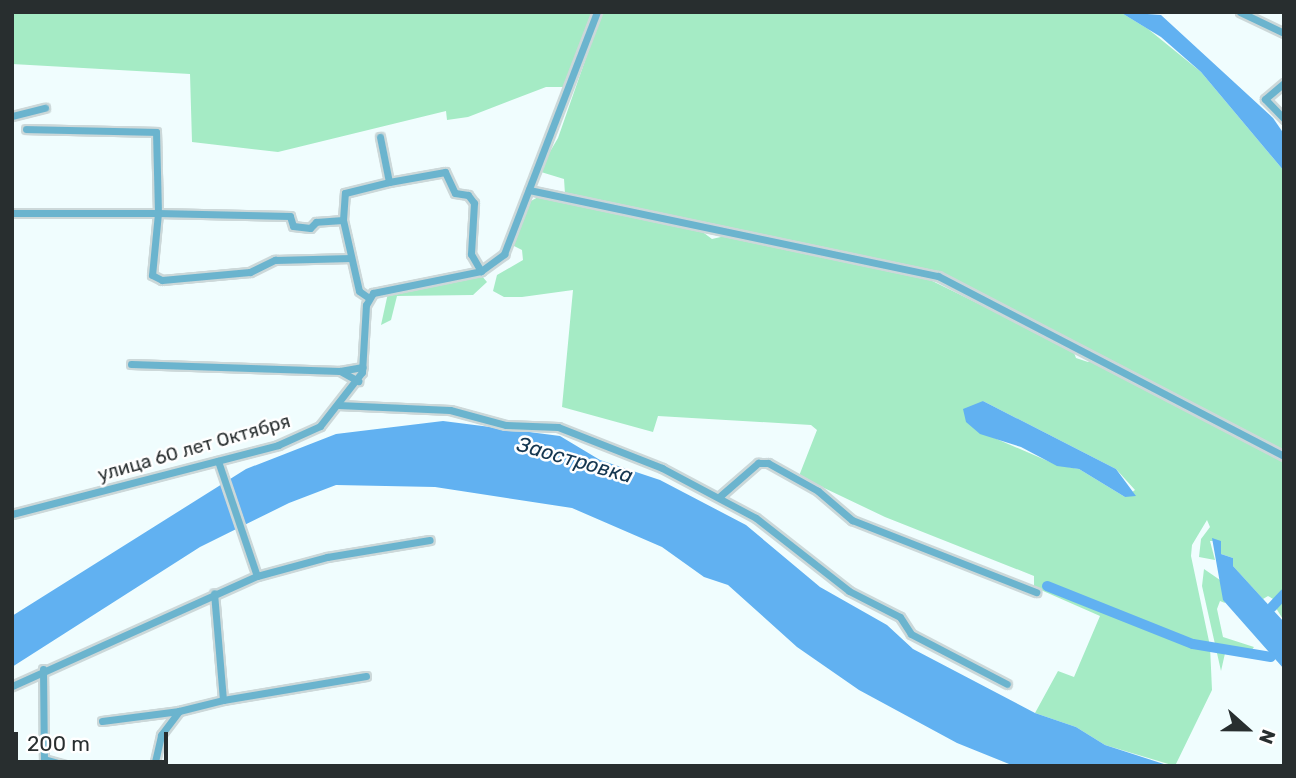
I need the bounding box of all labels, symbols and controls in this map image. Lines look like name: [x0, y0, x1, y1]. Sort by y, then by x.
street label: улица 60 лет Октября: [95, 410, 293, 486]
water label: Заостровка: [514, 431, 636, 489]
north arrow: [1212, 694, 1282, 764]
scale bar: [18, 718, 172, 762]
text: N: [1254, 726, 1280, 747]
text: 200 m: [27, 731, 90, 756]

